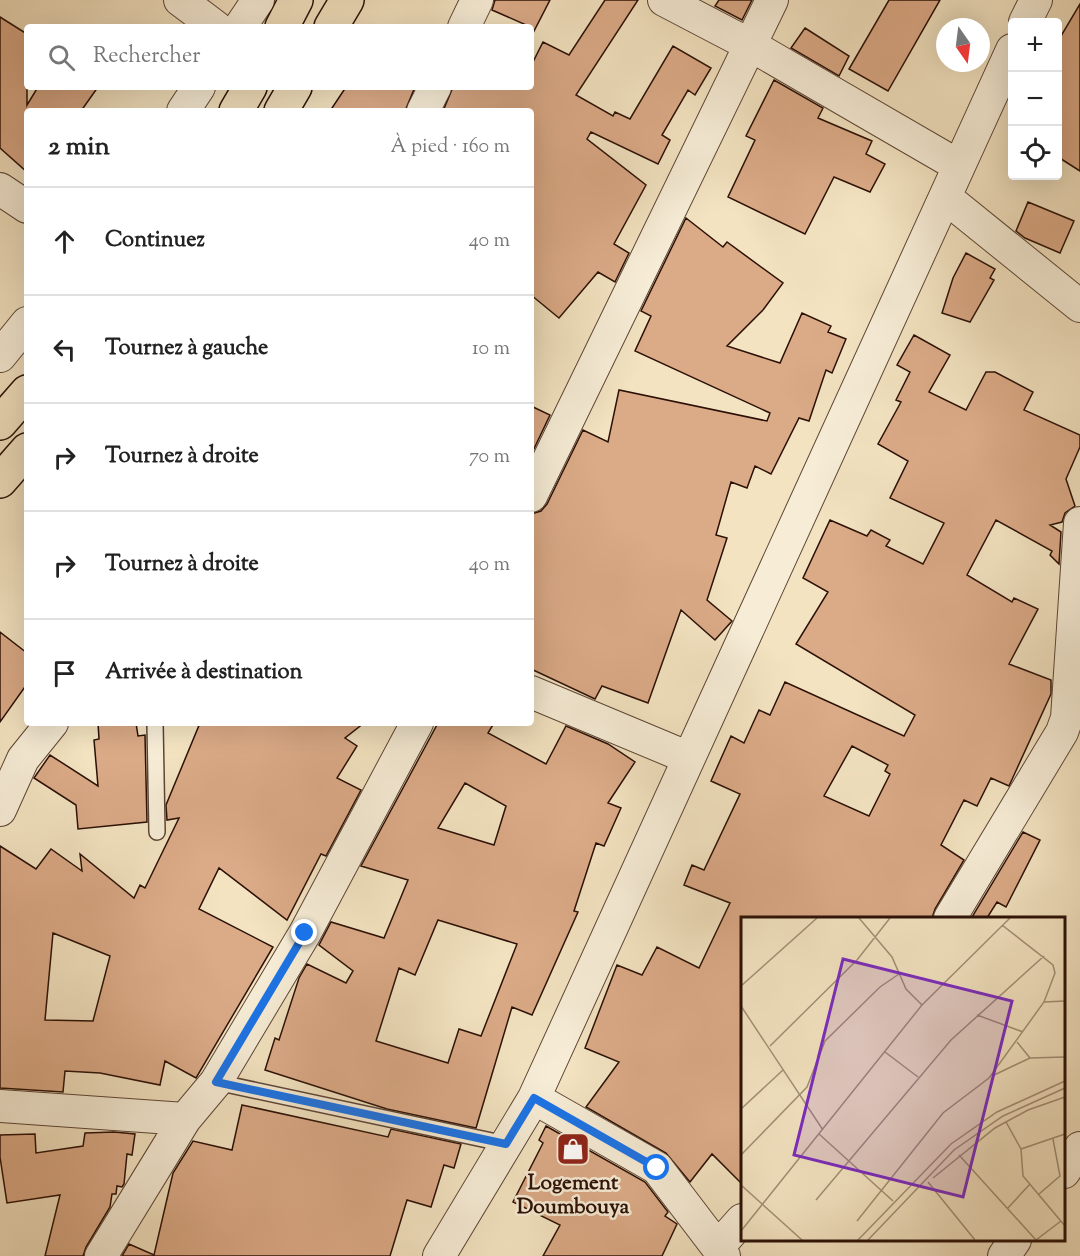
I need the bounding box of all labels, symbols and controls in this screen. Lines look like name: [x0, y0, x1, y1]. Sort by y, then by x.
north arrow: [936, 18, 990, 72]
map controls: [1008, 18, 1062, 180]
button: +: [1008, 18, 1062, 72]
search box: [24, 24, 534, 90]
icon: search: [45, 41, 78, 74]
text: Rechercher: [93, 41, 200, 73]
button: −: [1008, 72, 1062, 126]
button: locate: [1008, 126, 1062, 180]
text: 2 min: [48, 129, 110, 166]
text: À pied · 160 m: [391, 133, 510, 162]
icon: ahead: [48, 225, 81, 258]
text: Continuez: [105, 225, 205, 257]
text: 40 m: [469, 227, 510, 256]
icon: left: [48, 333, 81, 366]
text: Tournez à gauche: [105, 333, 268, 365]
text: 10 m: [472, 335, 510, 364]
icon: right: [48, 441, 81, 474]
text: Tournez à droite: [105, 441, 259, 473]
text: 70 m: [469, 443, 510, 472]
icon: right: [48, 549, 81, 582]
text: Tournez à droite: [105, 549, 259, 581]
text: 40 m: [469, 551, 510, 580]
icon: arrive: [48, 657, 81, 690]
text: Arrivée à destination: [105, 657, 302, 689]
inset map: [741, 917, 1065, 1241]
route end: [291, 919, 317, 945]
shop icon: Logement Doumbouya: [555, 1131, 591, 1167]
route start: [643, 1154, 669, 1180]
place label: Logement Doumbouya: [517, 1169, 630, 1223]

